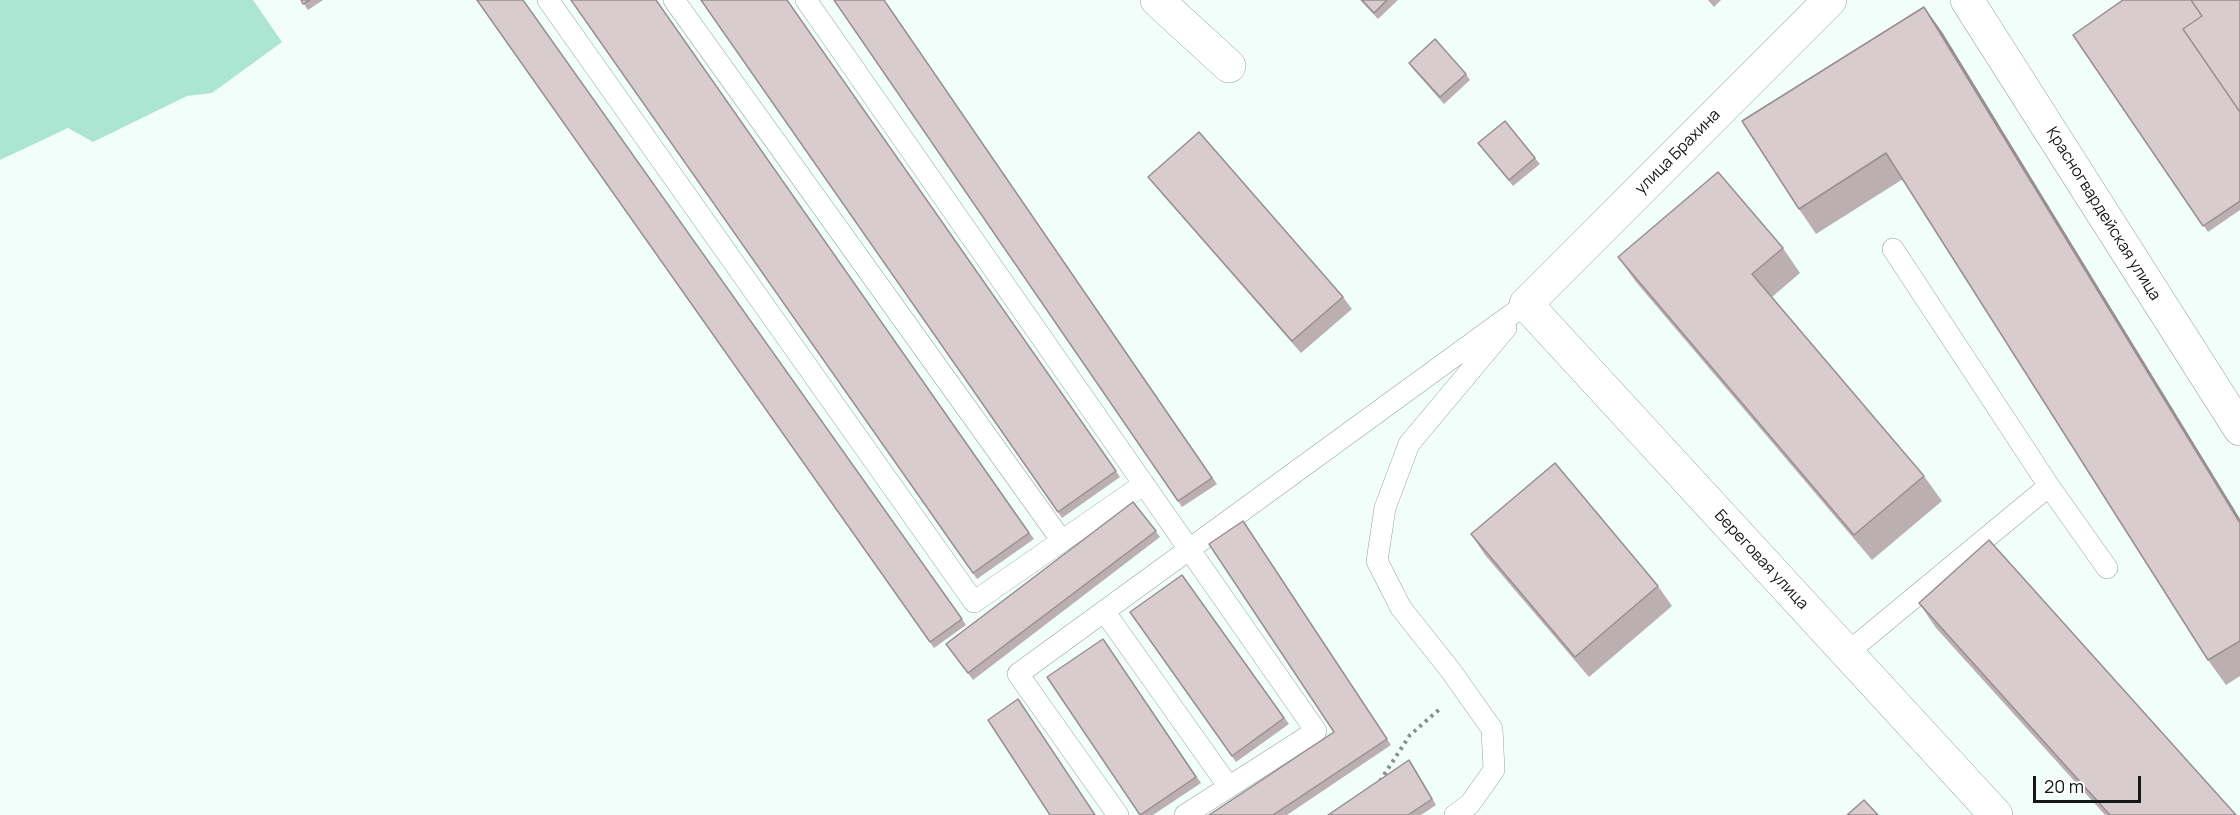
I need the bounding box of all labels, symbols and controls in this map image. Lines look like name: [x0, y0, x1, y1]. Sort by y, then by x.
street label: улица Брахина: [1632, 106, 1724, 198]
street label: Красногвардейская улица: [2042, 124, 2164, 304]
street label: Береговая улица: [1710, 506, 1812, 614]
scale bar: [2036, 764, 2144, 802]
text: 20 m: [2044, 774, 2084, 798]

